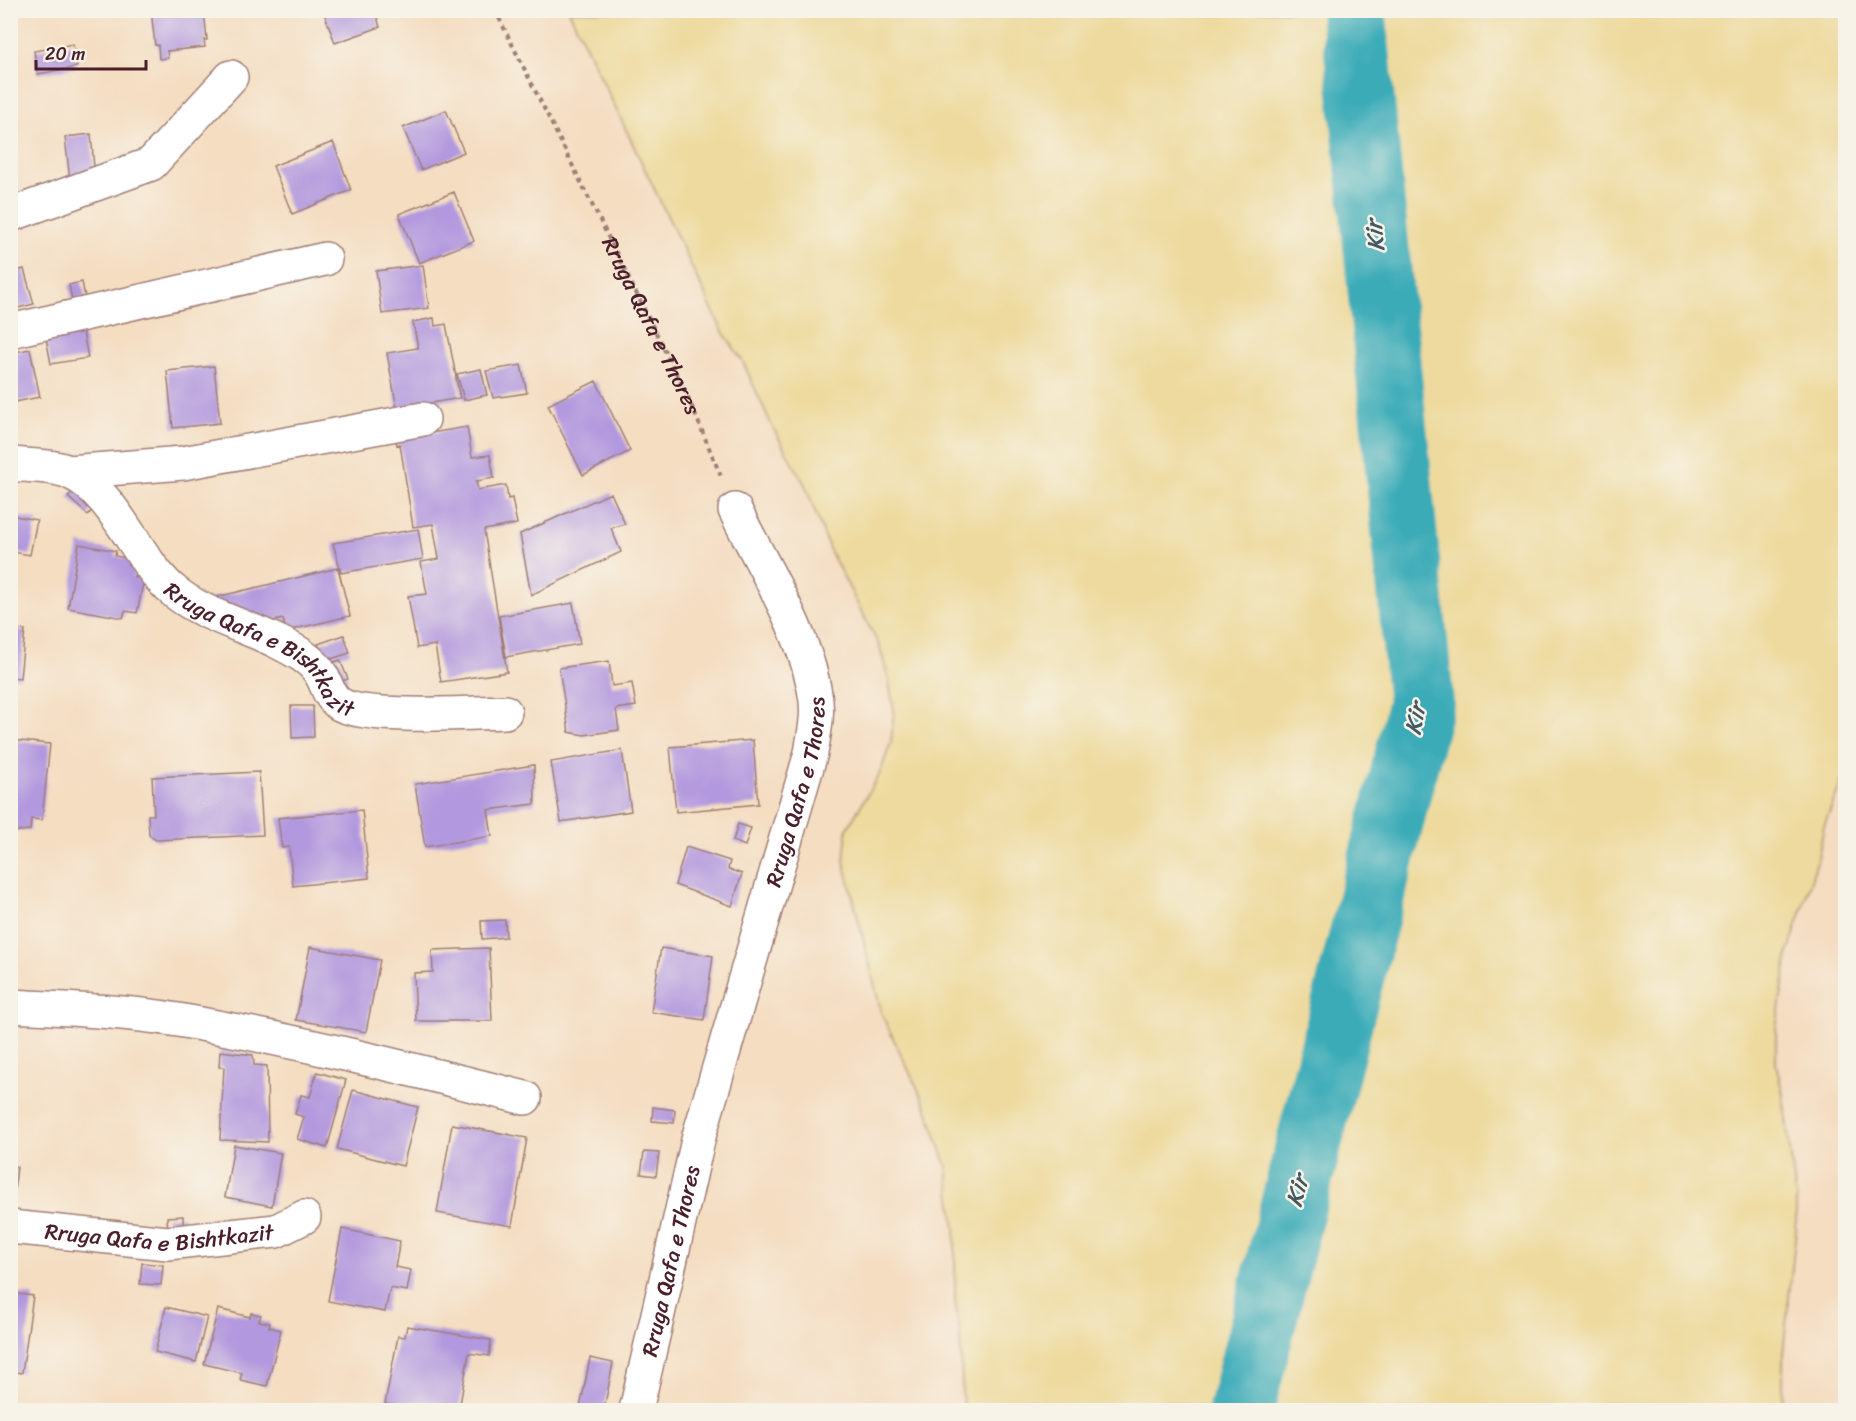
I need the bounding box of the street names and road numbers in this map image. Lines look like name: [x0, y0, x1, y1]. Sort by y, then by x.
street label: Rruga Qafa e Thores: [591, 229, 712, 420]
street label: Rruga Qafa e Bishtkazit: [155, 572, 360, 729]
street label: Rruga Qafa e Thores: [754, 695, 837, 892]
street label: Rruga Qafa e Thores: [630, 1162, 712, 1360]
street label: Rruga Qafa e Bishtkazit: [43, 1212, 277, 1263]

